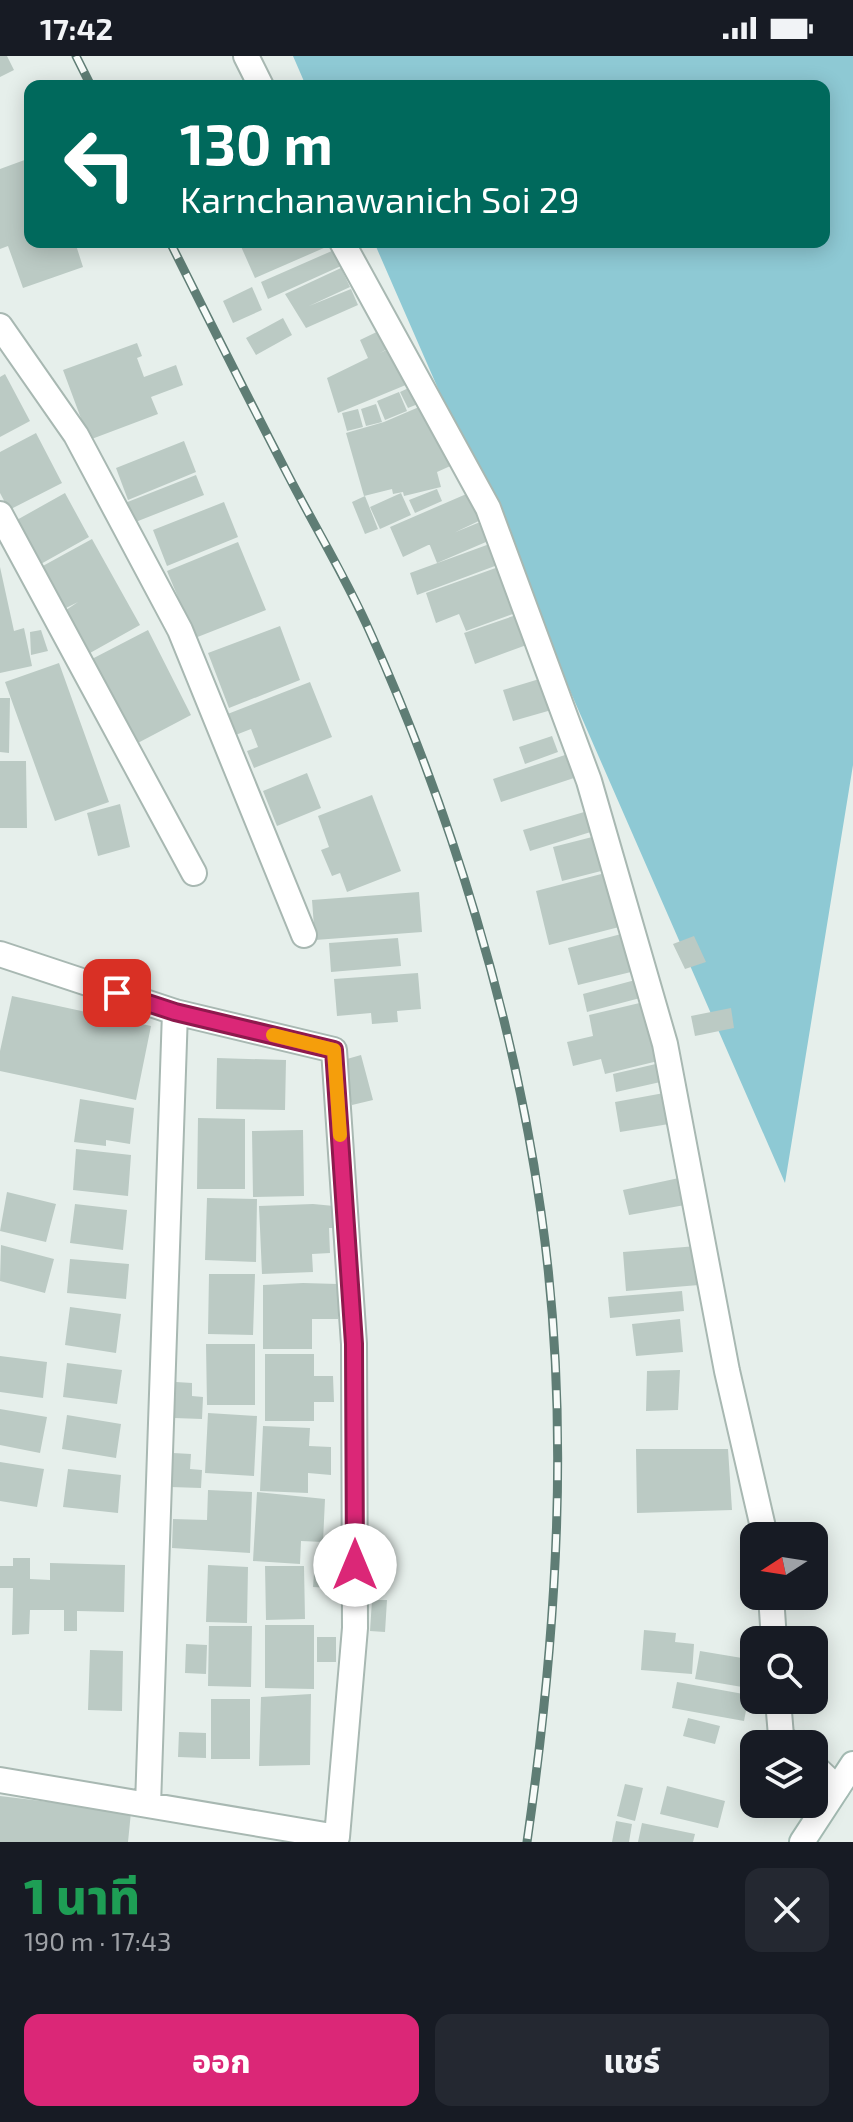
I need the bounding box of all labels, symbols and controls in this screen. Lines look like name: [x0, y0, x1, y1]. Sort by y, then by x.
text: 17:42: [40, 10, 113, 46]
text: 130 m: [180, 109, 333, 176]
icon: left: [48, 112, 152, 216]
text: Karnchanawanich Soi 29: [180, 177, 580, 220]
pin: [83, 959, 151, 1027]
icon: arrive: [95, 971, 139, 1015]
north arrow: [740, 1522, 828, 1610]
map controls: [740, 1522, 828, 1818]
position arrow: [313, 1523, 397, 1607]
button: search: [740, 1626, 828, 1714]
button: layers: [740, 1730, 828, 1818]
text: 1 นาที: [24, 1866, 140, 1924]
button: close: [745, 1868, 829, 1952]
text: 190 m · 17:43: [24, 1925, 171, 1956]
button: ออก: [24, 2014, 419, 2106]
button: แชร์: [435, 2014, 829, 2106]

